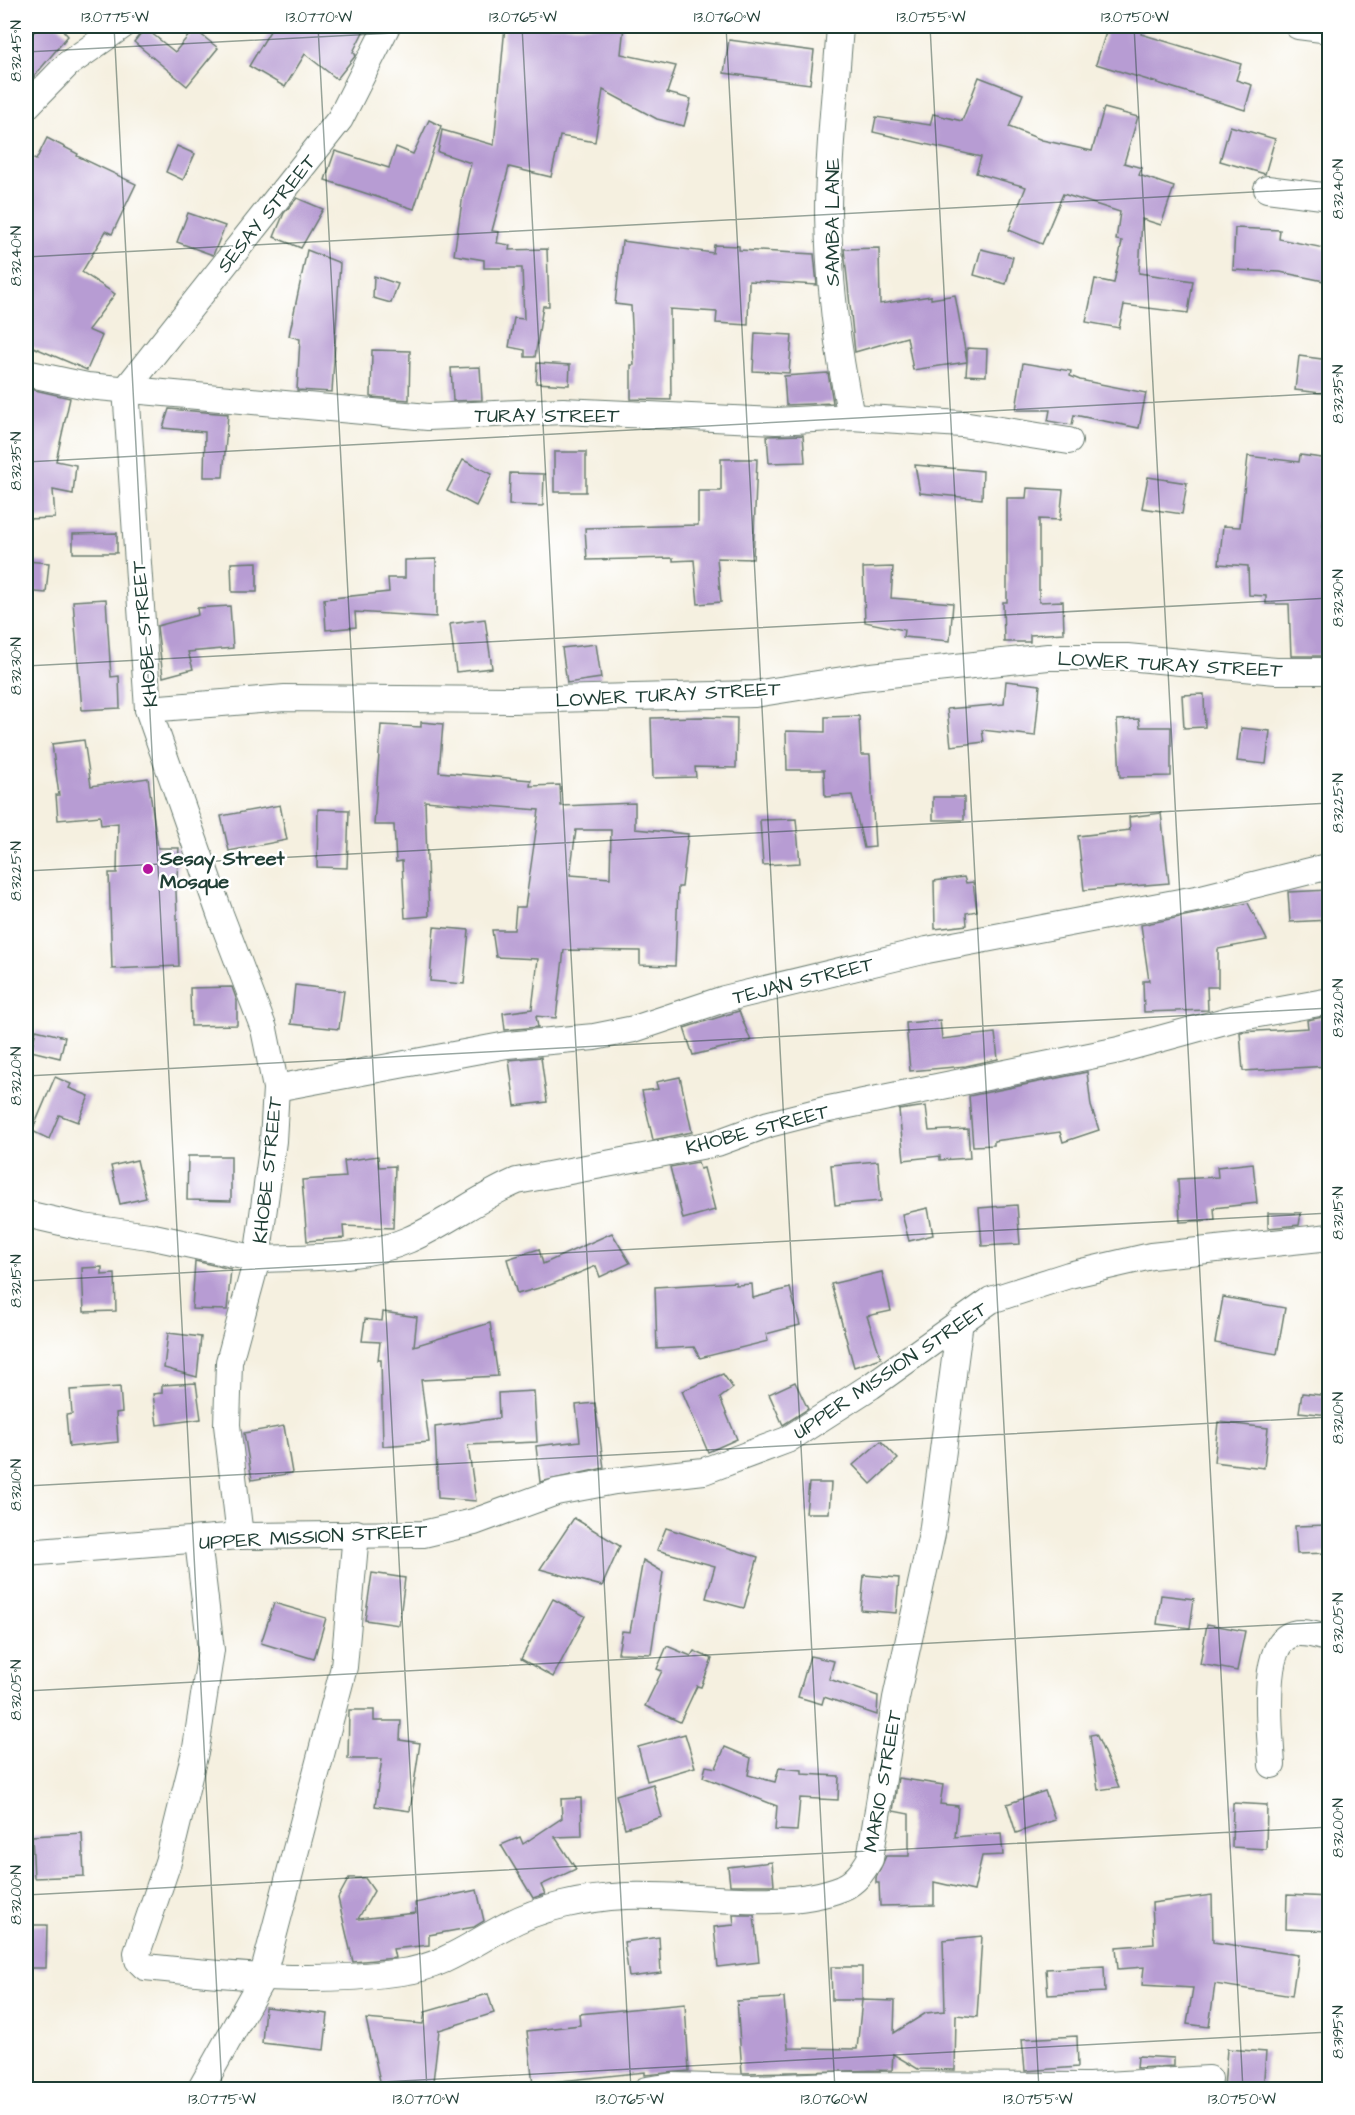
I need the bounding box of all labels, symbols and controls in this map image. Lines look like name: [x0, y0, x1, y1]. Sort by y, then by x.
text: 13.0775°W: [81, 7, 149, 28]
text: 13.0770°W: [286, 7, 352, 28]
text: 13.0765°W: [489, 7, 557, 28]
text: 13.0760°W: [694, 7, 760, 28]
text: 13.0755°W: [897, 7, 966, 28]
text: 13.0750°W: [1101, 7, 1169, 28]
text: 8.3245°N: [6, 20, 27, 82]
street label: SESAY STREET: [210, 148, 324, 279]
street label: SAMBA LANE: [819, 158, 847, 286]
text: 8.3240°N: [1328, 159, 1349, 219]
text: 8.3240°N: [6, 226, 27, 286]
text: 8.3235°N: [1328, 364, 1349, 424]
street label: TURAY STREET: [474, 402, 620, 430]
text: 8.3235°N: [6, 431, 27, 491]
street label: KHOBE STREET: [125, 559, 165, 709]
text: 8.3230°N: [1328, 569, 1349, 627]
text: 8.3230°N: [6, 637, 27, 695]
street label: LOWER TURAY STREET: [1057, 645, 1284, 685]
street label: LOWER TURAY STREET: [555, 675, 782, 715]
text: 8.3225°N: [1328, 773, 1349, 833]
text: 8.3225°N: [6, 841, 27, 901]
place label: Sesay Street Mosque: [159, 845, 285, 896]
marker: Sesay Street Mosque: [141, 862, 155, 876]
street label: TEJAN STREET: [730, 950, 877, 1012]
text: 8.3220°N: [1328, 979, 1349, 1037]
text: 8.3220°N: [6, 1047, 27, 1105]
street label: KHOBE STREET: [246, 1095, 290, 1245]
street label: KHOBE STREET: [682, 1097, 833, 1163]
text: 8.3215°N: [1328, 1186, 1349, 1240]
text: 8.3215°N: [6, 1254, 27, 1308]
street label: UPPER MISSION STREET: [788, 1295, 994, 1446]
text: 8.3210°N: [1328, 1392, 1349, 1444]
text: 8.3210°N: [6, 1459, 27, 1511]
street label: UPPER MISSION STREET: [198, 1517, 429, 1557]
text: 8.3205°N: [1328, 1593, 1349, 1653]
text: 8.3205°N: [6, 1660, 27, 1720]
street label: MARIO STREET: [857, 1707, 909, 1854]
text: 8.3200°N: [1328, 1798, 1349, 1858]
text: 8.3200°N: [6, 1865, 27, 1925]
text: 8.3195°N: [1328, 2005, 1349, 2059]
text: 13.0775°W: [188, 2089, 256, 2110]
text: 13.0770°W: [393, 2089, 459, 2110]
text: 13.0765°W: [596, 2089, 664, 2110]
text: 13.0760°W: [801, 2089, 867, 2110]
text: 13.0755°W: [1004, 2089, 1073, 2110]
text: 13.0750°W: [1208, 2089, 1276, 2110]

